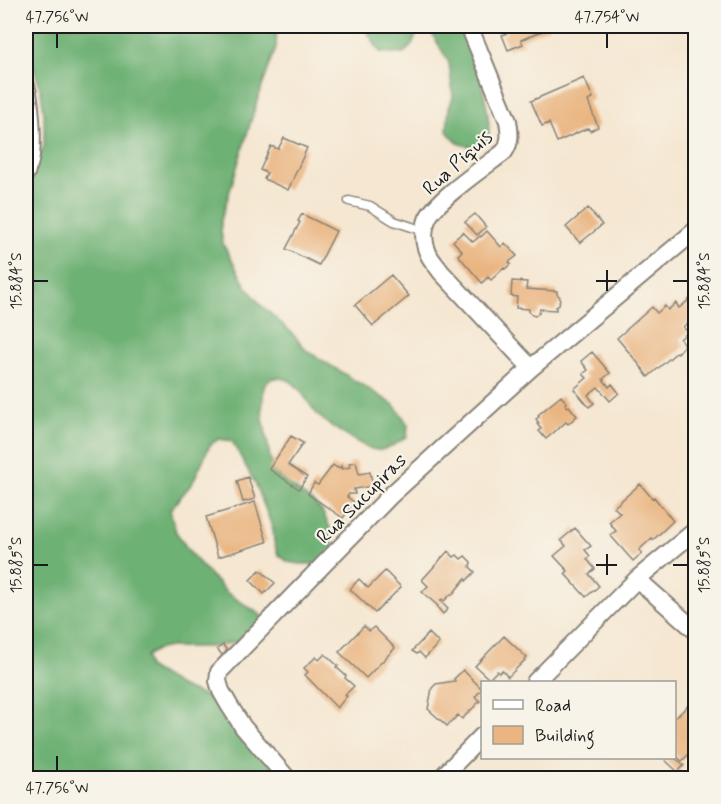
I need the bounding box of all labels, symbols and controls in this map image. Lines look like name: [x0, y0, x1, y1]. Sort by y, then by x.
text: 47.756°W: [26, 8, 88, 28]
text: 47.754°W: [575, 8, 639, 28]
street label: Rua Piquis: [417, 124, 499, 202]
text: 15.884°S: [7, 252, 27, 310]
text: 15.884°S: [695, 252, 715, 310]
street label: Rua Sucupiras: [311, 448, 413, 550]
text: 15.885°S: [7, 537, 27, 593]
text: 15.885°S: [695, 537, 715, 593]
legend: [481, 681, 676, 759]
text: Road: [535, 694, 571, 718]
text: Building: [535, 724, 595, 750]
text: 47.756°W: [26, 779, 88, 799]

